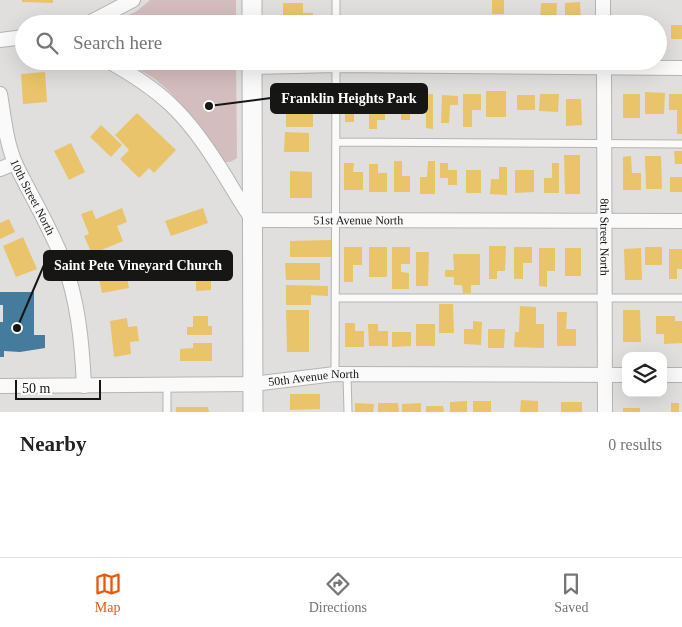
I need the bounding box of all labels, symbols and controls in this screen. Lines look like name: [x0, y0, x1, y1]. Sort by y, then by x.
search box: [15, 15, 667, 70]
icon: search: [33, 29, 61, 57]
text: Search here: [73, 32, 162, 53]
callout: Franklin Heights Park: [271, 84, 427, 113]
text: Franklin Heights Park: [281, 91, 417, 106]
street label: 10th Street North: [7, 157, 58, 237]
street label: 8th Street North: [597, 198, 612, 276]
street label: 51st Avenue North: [313, 213, 403, 227]
callout: Saint Pete Vineyard Church: [44, 251, 232, 280]
text: Saint Pete Vineyard Church: [54, 258, 222, 273]
map controls: [622, 352, 667, 397]
button: layers: [622, 352, 667, 397]
street label: 50th Avenue North: [267, 367, 359, 389]
scale bar: [15, 377, 101, 400]
text: 50 m: [22, 381, 50, 396]
text: Nearby: [20, 432, 87, 456]
text: 0 results: [608, 436, 662, 453]
tab: Map: [94, 570, 122, 616]
tab: Directions: [309, 570, 367, 616]
tab: Saved: [554, 570, 588, 616]

